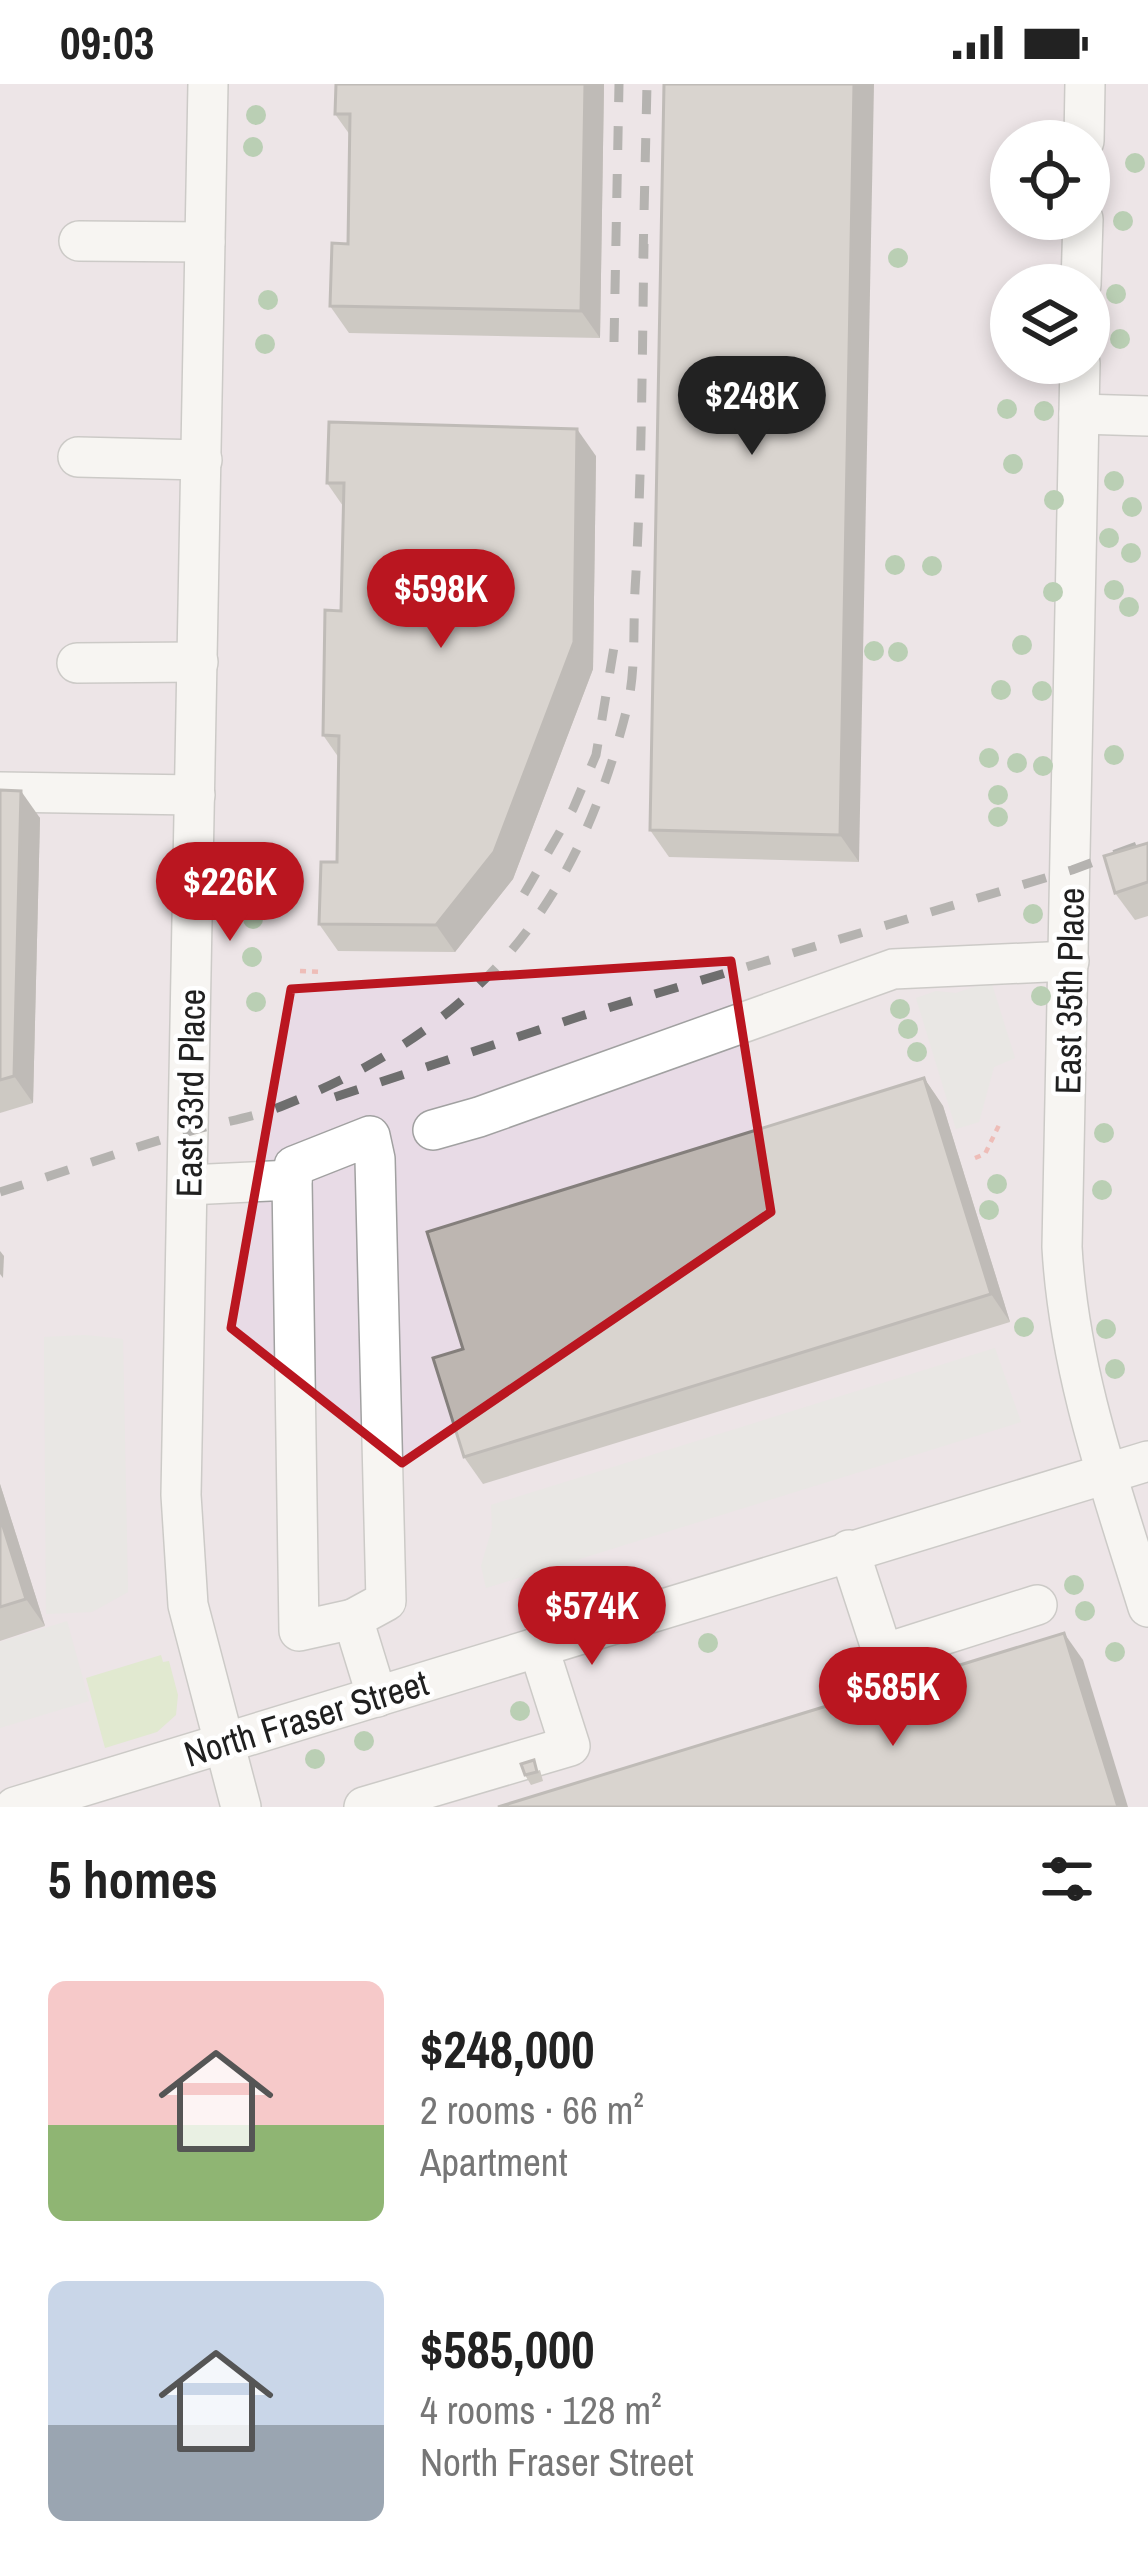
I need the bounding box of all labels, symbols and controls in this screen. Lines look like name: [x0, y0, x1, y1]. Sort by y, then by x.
text: 09:03: [60, 12, 154, 73]
map controls: [990, 120, 1110, 384]
button: locate: [990, 120, 1110, 240]
button: layers: [990, 264, 1110, 384]
pin: $248K: [668, 356, 836, 458]
text: $248K: [705, 369, 799, 421]
pin: $598K: [357, 549, 525, 651]
text: $598K: [394, 562, 488, 614]
pin: $226K: [146, 842, 314, 944]
text: $226K: [183, 855, 277, 907]
street label: East 35th Place: [1043, 887, 1095, 1095]
street label: East 33rd Place: [164, 988, 216, 1198]
pin: $574K: [508, 1566, 676, 1668]
text: $574K: [545, 1579, 639, 1631]
pin: $585K: [809, 1647, 977, 1749]
street label: North Fraser Street: [178, 1658, 434, 1778]
text: $585K: [846, 1660, 940, 1712]
text: 5 homes: [48, 1845, 218, 1914]
icon: filters: [1034, 1846, 1100, 1912]
text: $248,000: [420, 2015, 594, 2084]
icon: home: [144, 2029, 288, 2173]
text: 2 rooms · 66 m²: [420, 2084, 644, 2136]
text: Apartment: [420, 2136, 568, 2188]
text: $585,000: [420, 2315, 594, 2384]
icon: home: [144, 2329, 288, 2473]
text: 4 rooms · 128 m²: [420, 2384, 662, 2436]
text: North Fraser Street: [420, 2436, 694, 2488]

